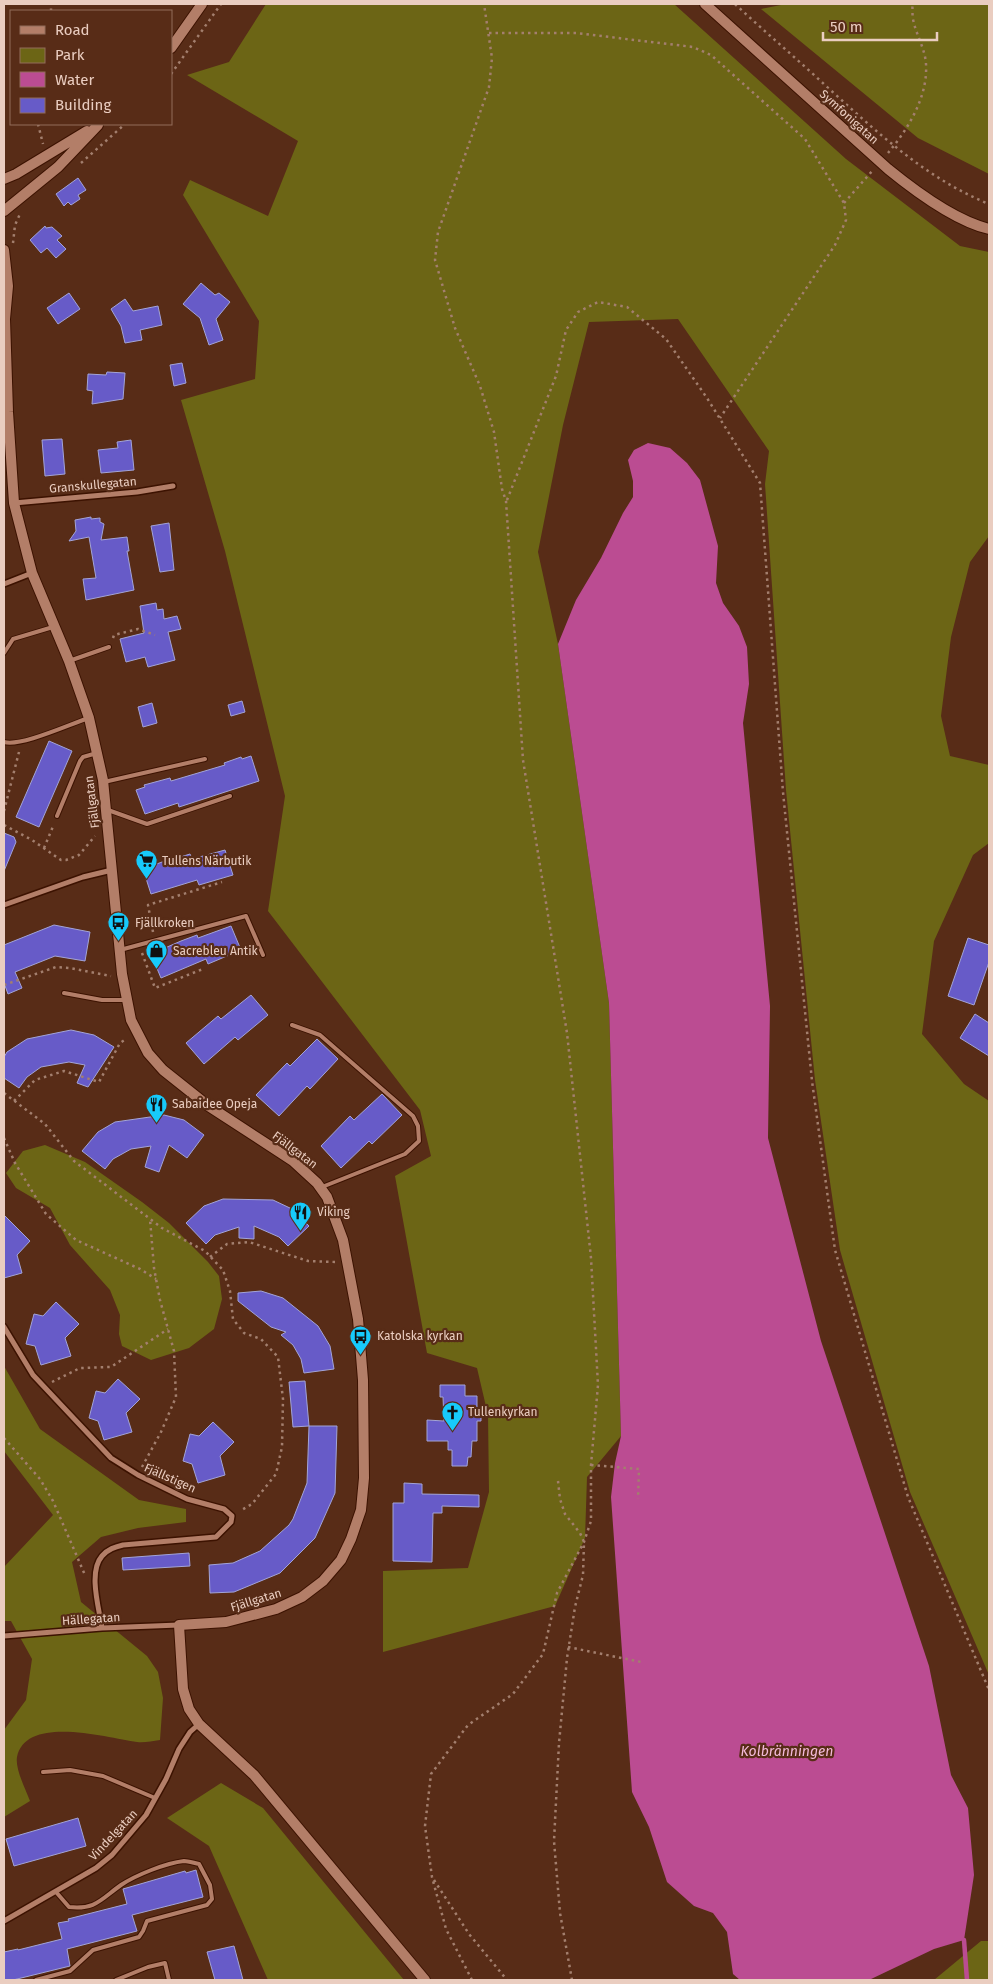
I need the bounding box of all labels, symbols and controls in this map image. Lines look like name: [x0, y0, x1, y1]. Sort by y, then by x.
legend: [10, 10, 172, 125]
scale bar: [823, 10, 937, 42]
text: 50 m: [830, 18, 863, 36]
text: Road: [55, 21, 90, 39]
text: Park: [55, 46, 85, 64]
text: Water: [55, 71, 94, 89]
street label: Symfonigatan: [817, 87, 881, 147]
text: Building: [55, 96, 111, 114]
street label: Granskullegatan: [49, 474, 137, 496]
street label: Fjällgatan: [82, 775, 102, 829]
supermarket icon: Tullens Närbutik: [134, 849, 158, 880]
place label: Tullens Närbutik: [162, 854, 252, 868]
bus stop icon: Fjällkroken: [107, 911, 131, 942]
place label: Fjällkroken: [135, 916, 194, 930]
shop icon: Sacrebleu Antik: [145, 939, 169, 970]
place label: Sacrebleu Antik: [173, 944, 259, 958]
restaurant icon: Sabaidee Opeja: [144, 1092, 168, 1123]
place label: Sabaidee Opeja: [172, 1097, 257, 1111]
street label: Fjällgatan: [270, 1129, 320, 1171]
restaurant icon: Viking: [289, 1200, 313, 1231]
place label: Viking: [317, 1205, 351, 1219]
bus stop icon: Katolska kyrkan: [349, 1324, 373, 1355]
place label: Katolska kyrkan: [377, 1329, 463, 1343]
church icon: Tullenkyrkan: [440, 1400, 464, 1431]
place label: Tullenkyrkan: [468, 1405, 537, 1419]
street label: Fjällstigen: [142, 1460, 198, 1496]
street label: Fjällgatan: [229, 1586, 283, 1614]
street label: Hällegatan: [61, 1610, 121, 1628]
water label: Kolbränningen: [741, 1743, 833, 1760]
street label: Vindelgatan: [86, 1807, 140, 1863]

